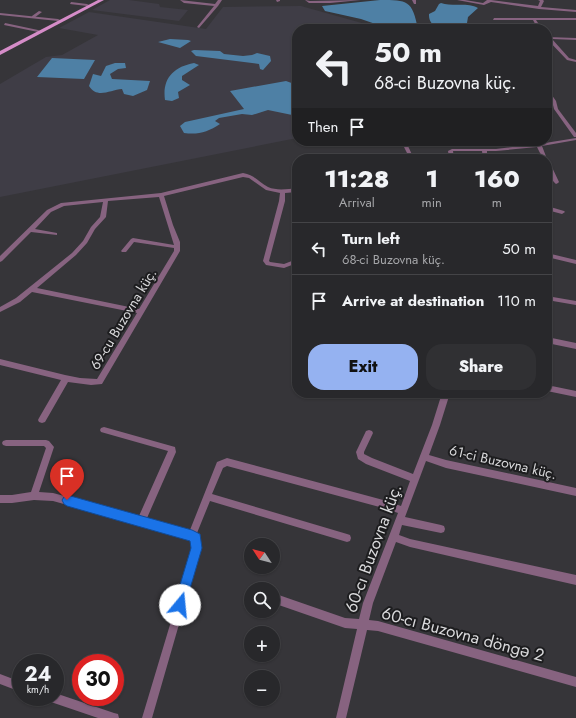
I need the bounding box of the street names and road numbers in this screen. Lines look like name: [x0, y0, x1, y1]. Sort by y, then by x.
street label: 69-cu Buzovna küç.: [85, 265, 161, 373]
street label: 61-ci Buzovna küç.: [447, 440, 559, 484]
street label: 60-cı Buzovna küç.: [339, 480, 407, 616]
street label: 60-cı Buzovna döngə 2: [379, 601, 547, 667]

